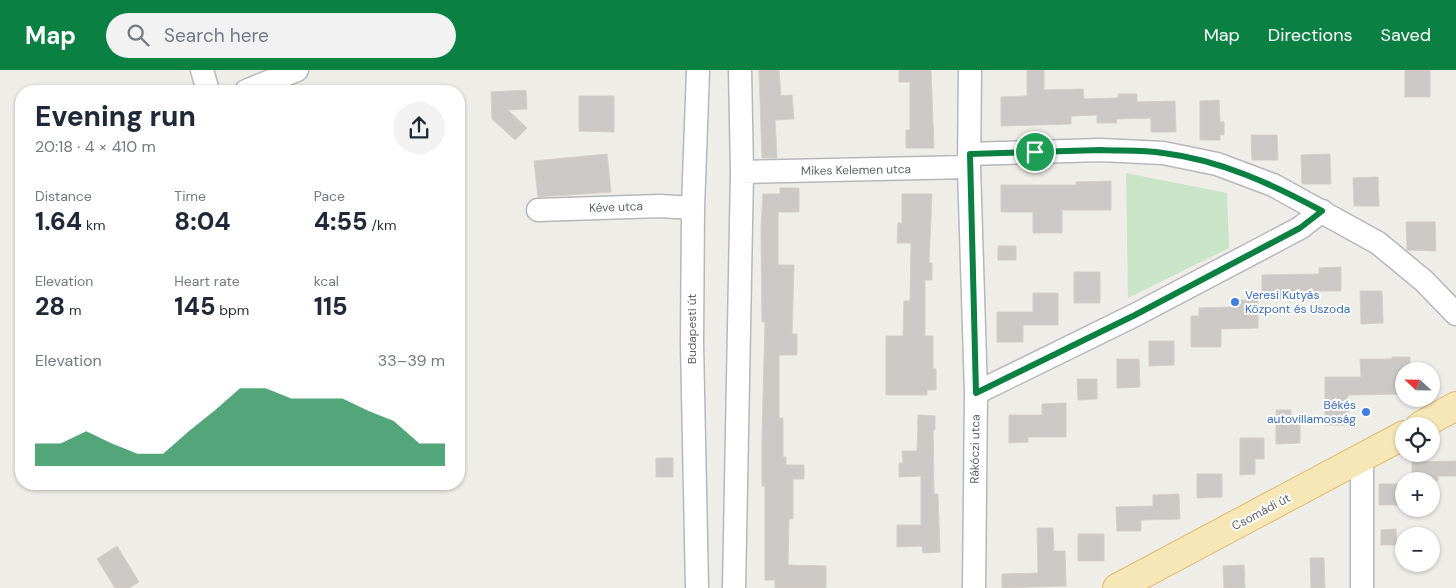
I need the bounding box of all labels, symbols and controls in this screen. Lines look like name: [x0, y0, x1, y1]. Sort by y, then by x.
search box: [106, 13, 456, 58]
text: Map: [25, 20, 76, 51]
icon: search: [124, 21, 152, 49]
text: Search here: [164, 23, 269, 48]
text: Map: [1204, 23, 1240, 47]
text: Directions: [1268, 23, 1353, 47]
text: Saved: [1381, 23, 1431, 47]
text: Evening run: [35, 98, 196, 135]
button: share: [393, 102, 445, 154]
pin: [1014, 131, 1056, 173]
text: 20:18 · 4 × 410 m: [35, 136, 156, 157]
icon: arrive: [1021, 138, 1049, 166]
street label: Mikes Kelemen utca: [801, 161, 911, 179]
text: Distance: [35, 187, 92, 205]
text: Time: [174, 187, 206, 205]
text: Pace: [314, 187, 345, 205]
street label: Kéve utca: [589, 198, 643, 216]
text: 1.64: [35, 205, 82, 238]
text: 8:04: [174, 205, 231, 238]
text: 4:55: [314, 205, 368, 238]
text: km: [82, 216, 105, 234]
text: /km: [368, 216, 396, 234]
text: Elevation: [35, 272, 93, 290]
text: Heart rate: [174, 272, 240, 290]
text: kcal: [314, 272, 339, 290]
place label: Veresi Kutyás Központ és Uszoda: [1245, 287, 1350, 317]
text: 28: [35, 290, 65, 323]
text: 145: [174, 290, 216, 323]
text: 115: [314, 290, 348, 323]
street label: Budapesti út: [684, 293, 700, 364]
marker: Veresi Kutyás Központ és Uszoda: [1229, 296, 1241, 308]
text: m: [65, 301, 81, 319]
text: bpm: [216, 301, 249, 319]
text: Elevation: [35, 350, 102, 371]
text: 33–39 m: [378, 350, 445, 371]
north arrow: [1395, 362, 1440, 408]
map controls: [1395, 362, 1440, 572]
place label: Békés autovillamosság: [1267, 397, 1356, 427]
marker: Békés autovillamosság: [1360, 406, 1372, 418]
street label: Rákóczi utca: [966, 414, 984, 484]
button: locate: [1395, 417, 1440, 462]
button: +: [1395, 472, 1440, 517]
street label: Csomádi út: [1229, 490, 1293, 534]
button: −: [1395, 527, 1440, 572]

